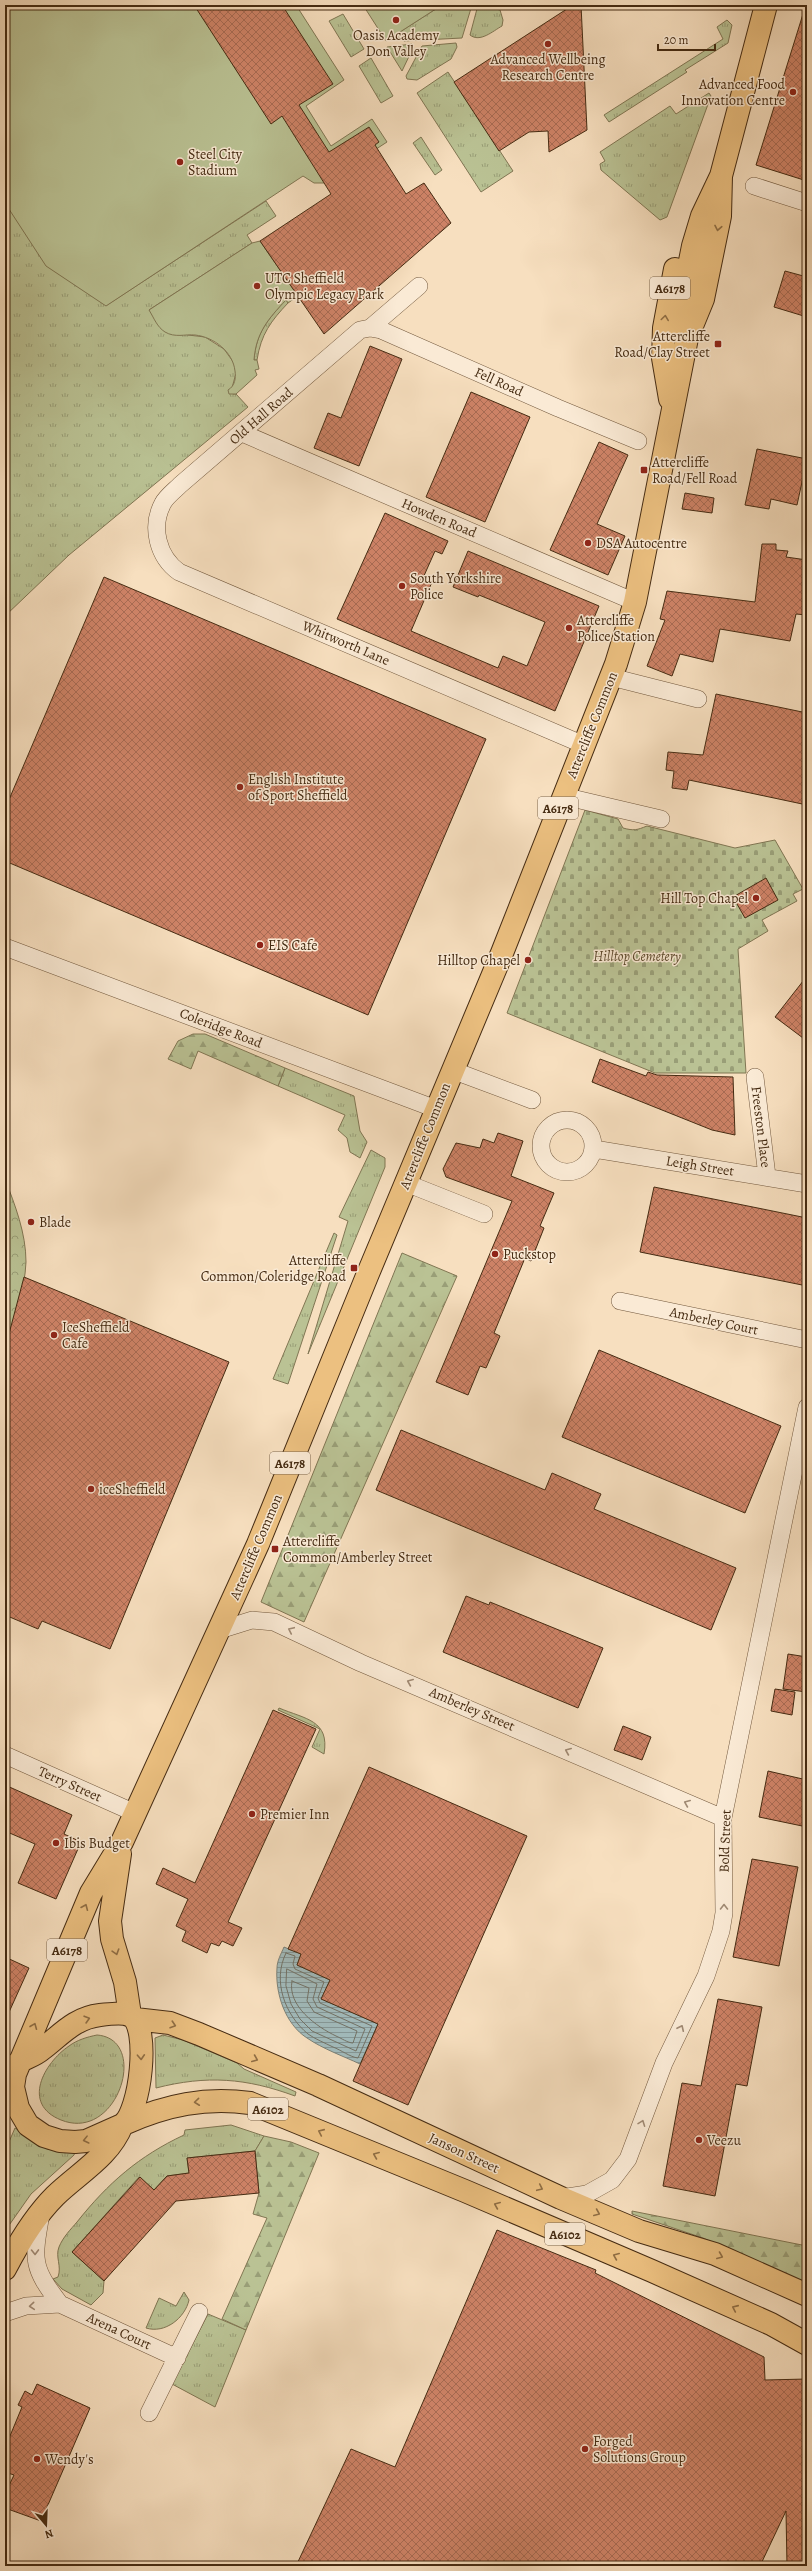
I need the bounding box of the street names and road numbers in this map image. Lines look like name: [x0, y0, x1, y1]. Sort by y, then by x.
road number: A6178: [650, 277, 690, 299]
street label: Fell Road: [472, 363, 527, 401]
street label: Old Hall Road: [225, 383, 297, 449]
street label: Howden Road: [398, 494, 480, 543]
street label: Whitworth Lane: [298, 616, 393, 670]
street label: Attercliffe Common: [562, 669, 622, 782]
road number: A6178: [538, 797, 578, 819]
street label: Coleridge Road: [177, 1004, 266, 1053]
street label: Attercliffe Common: [395, 1080, 455, 1193]
street label: Freeston Place: [747, 1085, 775, 1169]
street label: Leigh Street: [664, 1151, 736, 1181]
street label: Amberley Court: [667, 1302, 760, 1340]
road number: A6178: [270, 1452, 310, 1474]
street label: Attercliffe Common: [225, 1491, 287, 1604]
street label: Amberley Street: [425, 1682, 518, 1736]
street label: Terry Street: [35, 1762, 105, 1807]
street label: Bold Street: [714, 1809, 736, 1873]
road number: A6178: [47, 1939, 87, 1961]
road number: A6102: [248, 2098, 288, 2120]
street label: Janson Street: [426, 2128, 503, 2178]
road number: A6102: [545, 2223, 585, 2245]
street label: Arena Court: [83, 2307, 155, 2354]

